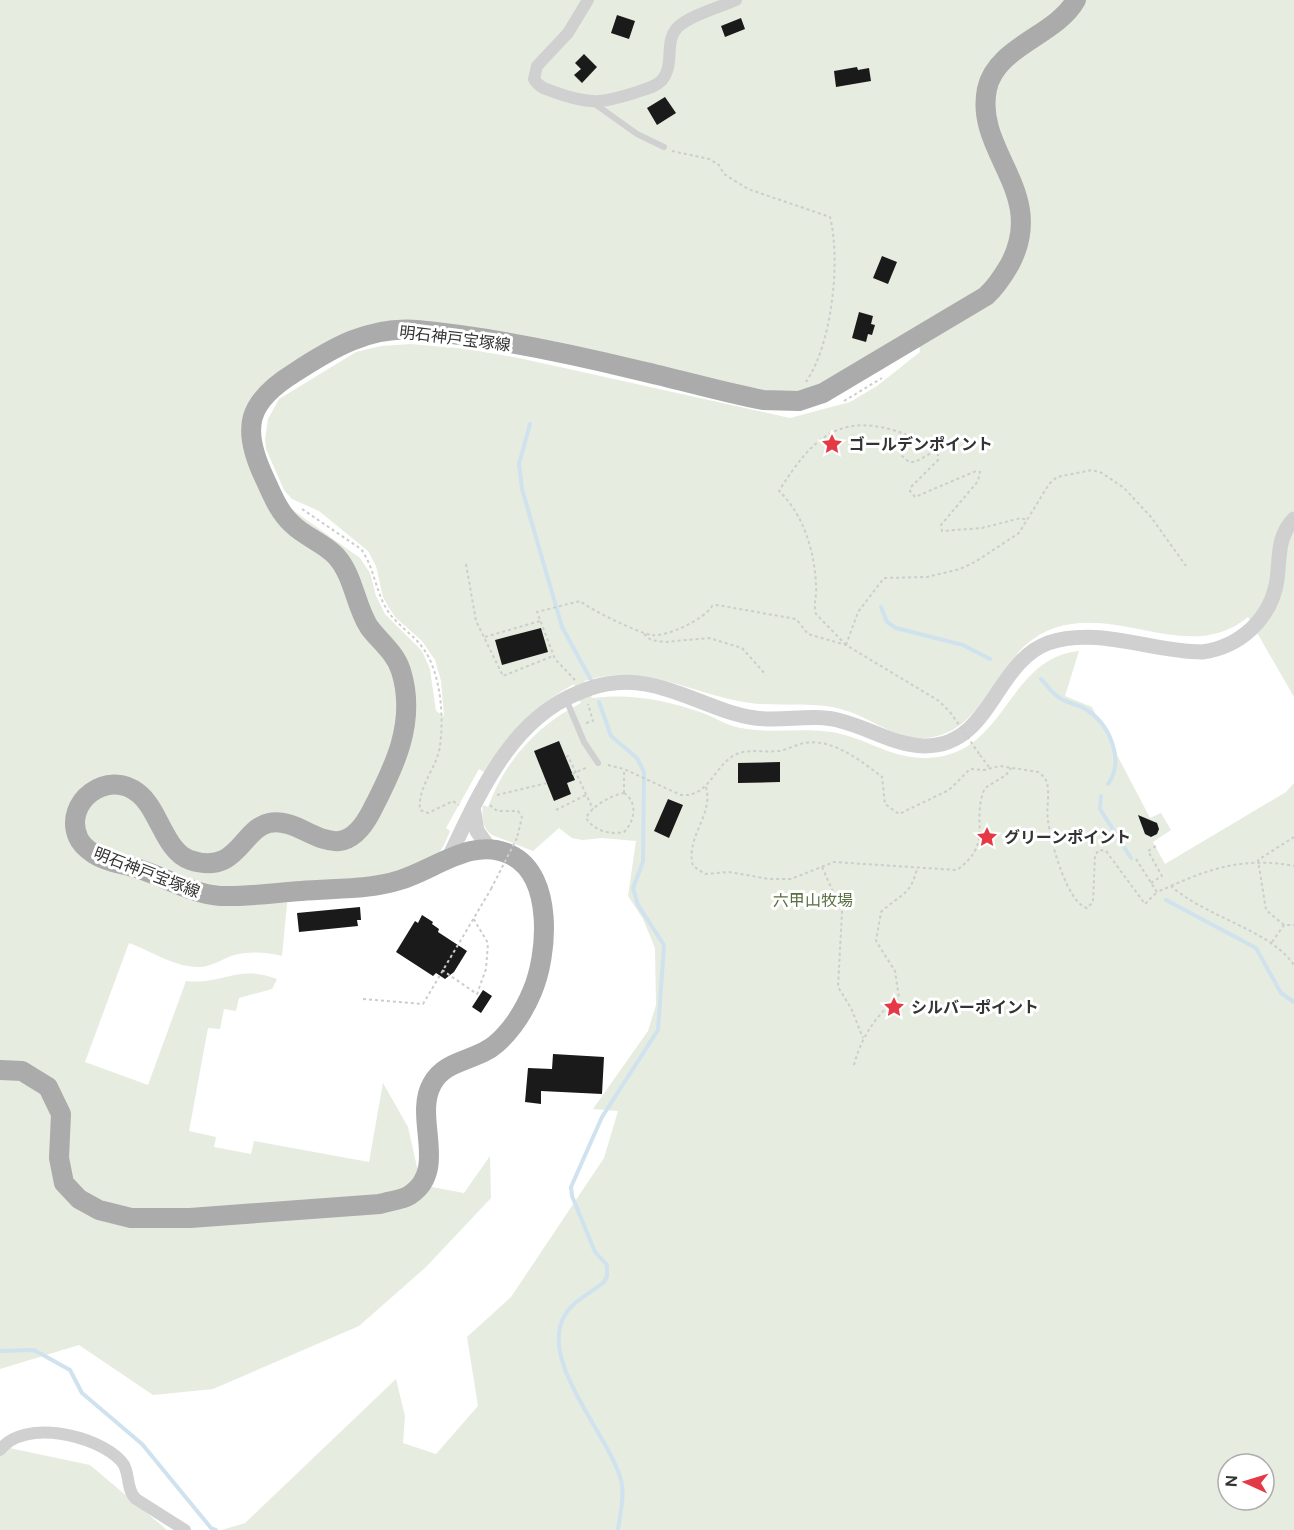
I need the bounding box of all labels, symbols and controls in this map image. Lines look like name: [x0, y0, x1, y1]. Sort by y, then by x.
street label: 明石神戸宝塚線: [398, 321, 512, 356]
place icon: ゴールデンポイント: [820, 432, 844, 456]
place label: ゴールデンポイント: [849, 434, 993, 455]
place icon: グリーンポイント: [975, 825, 999, 849]
place label: グリーンポイント: [1004, 827, 1131, 848]
street label: 明石神戸宝塚線: [91, 843, 203, 902]
park label: 六甲山牧場: [773, 890, 853, 911]
place icon: シルバーポイント: [882, 995, 906, 1019]
place label: シルバーポイント: [911, 997, 1039, 1018]
north arrow: [1216, 1452, 1276, 1512]
text: N: [1221, 1474, 1242, 1488]

